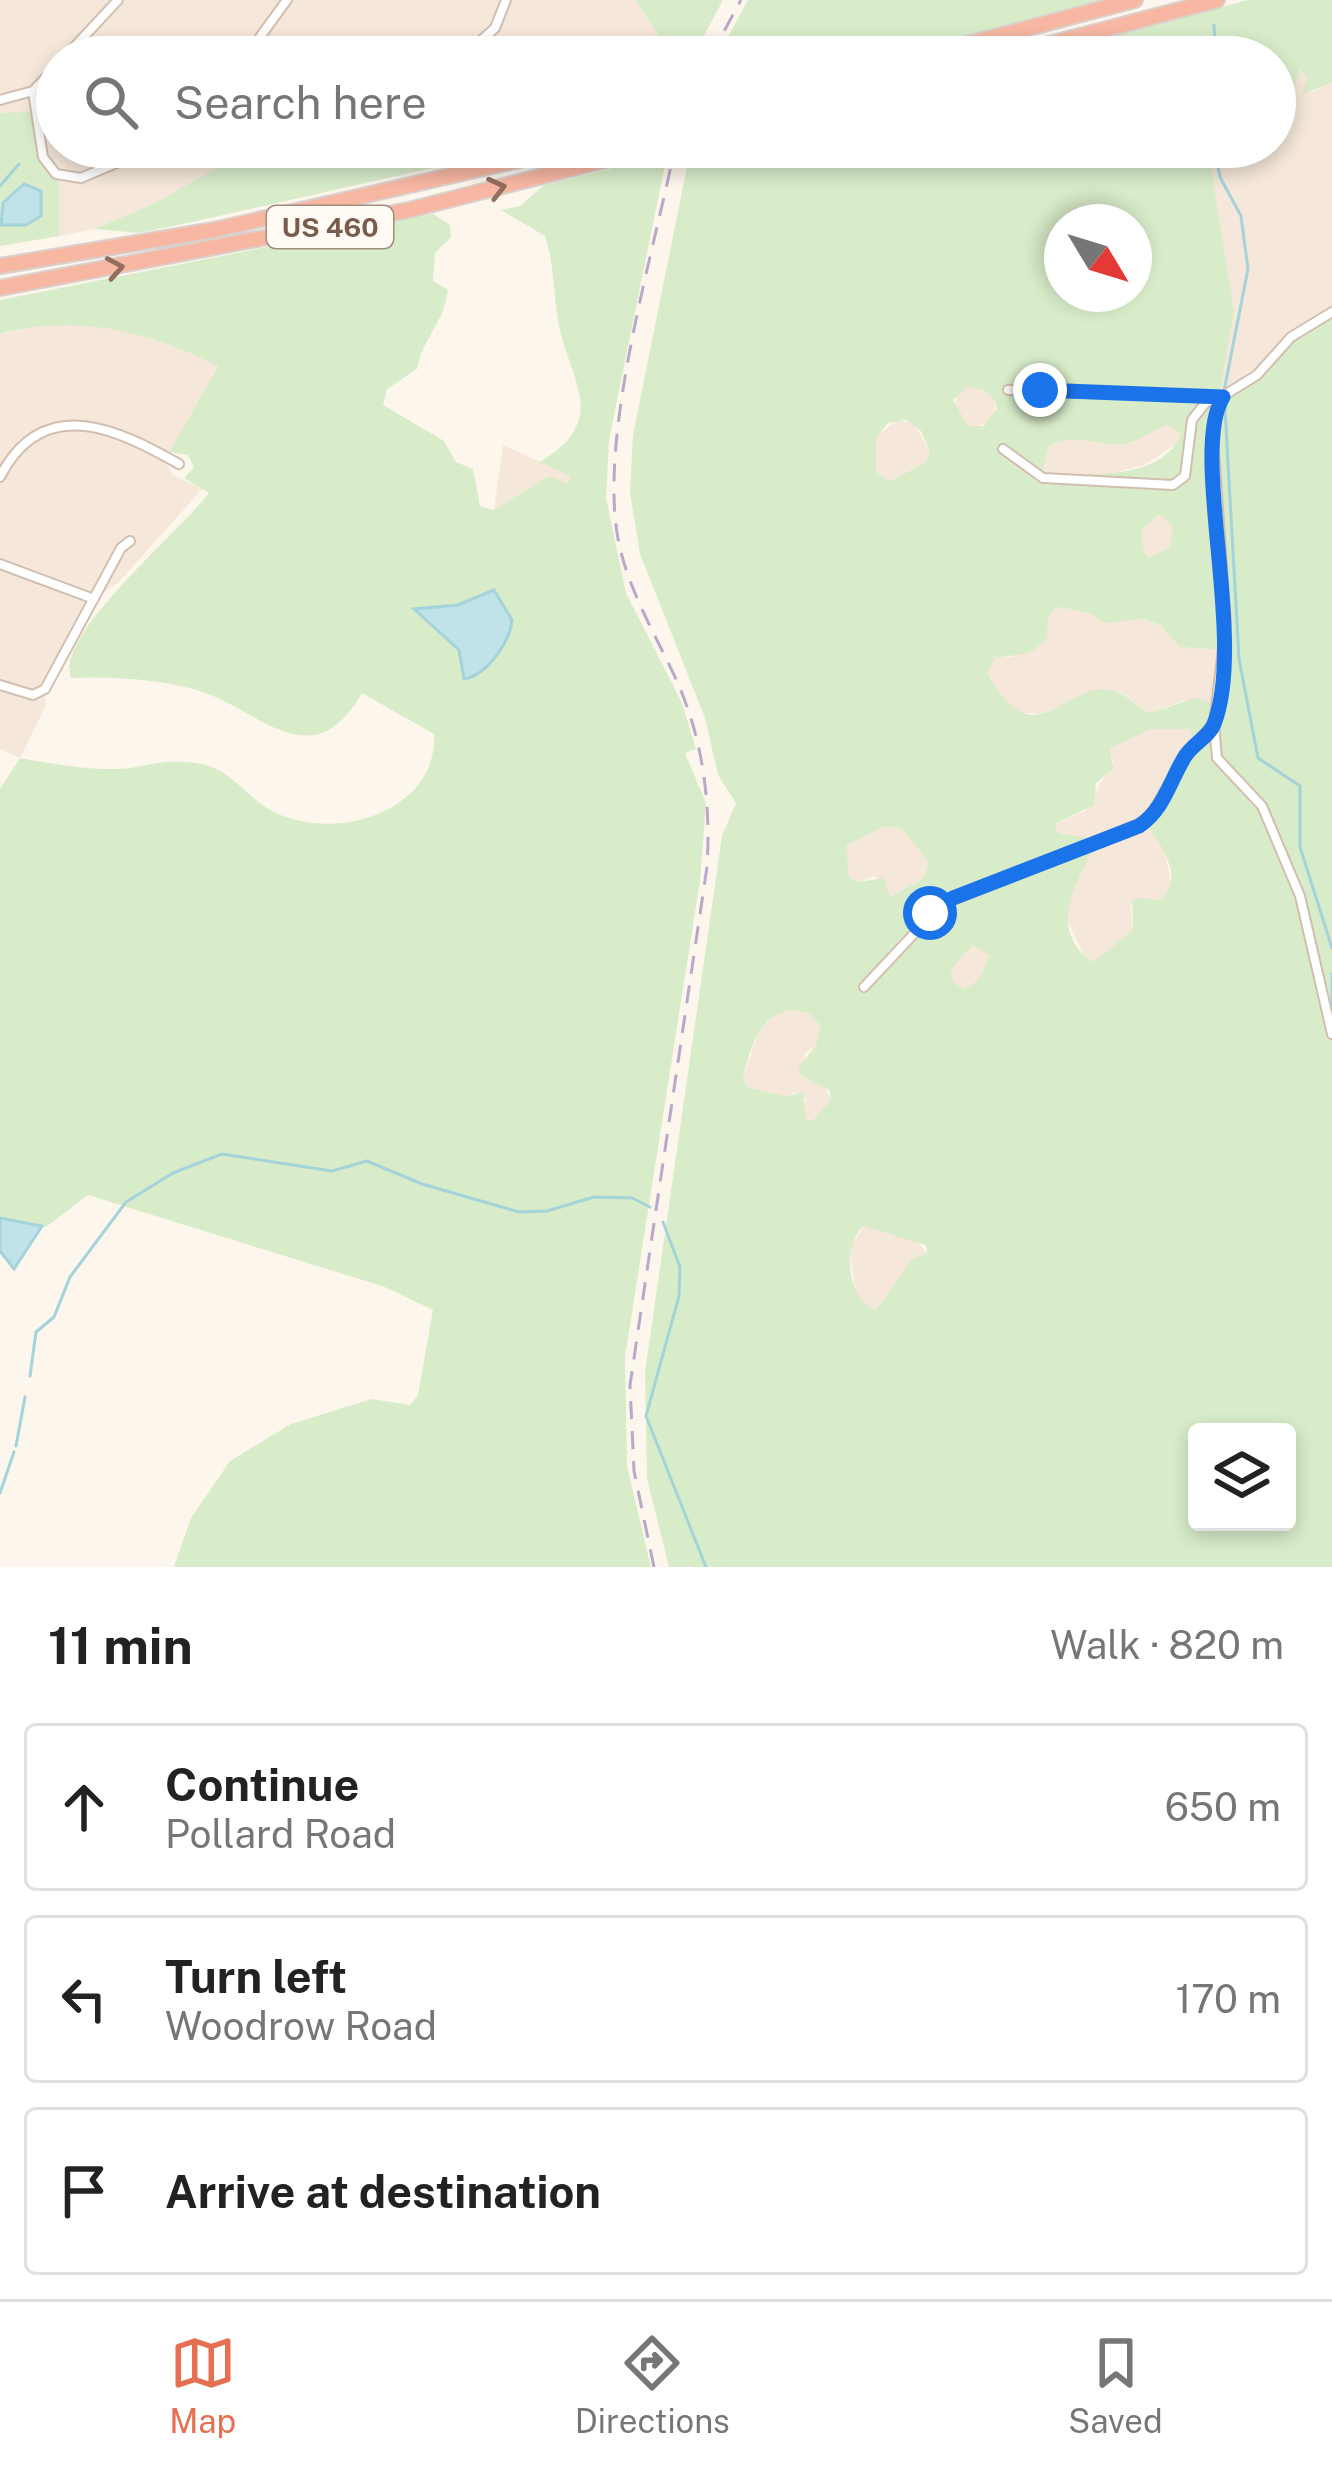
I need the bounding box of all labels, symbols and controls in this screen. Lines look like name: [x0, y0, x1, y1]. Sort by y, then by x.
search box: [36, 36, 1296, 168]
icon: search: [78, 69, 144, 135]
text: Search here: [174, 76, 427, 129]
one-way arrow: [486, 177, 506, 202]
north arrow: [1044, 204, 1152, 312]
road number: US 460: [267, 206, 393, 248]
one-way arrow: [105, 256, 125, 281]
route end: [1013, 363, 1067, 417]
route start: [903, 886, 957, 940]
map controls: [1188, 1423, 1296, 1531]
button: layers: [1188, 1423, 1296, 1531]
text: 11 min: [48, 1616, 193, 1675]
text: Walk · 820 m: [1050, 1622, 1284, 1668]
text: Continue: [165, 1758, 359, 1811]
icon: ahead: [51, 1774, 117, 1840]
text: 650 m: [1165, 1784, 1281, 1830]
text: Pollard Road: [165, 1811, 396, 1857]
text: Turn left: [165, 1950, 347, 2003]
icon: left: [51, 1966, 117, 2032]
text: 170 m: [1175, 1976, 1281, 2022]
text: Woodrow Road: [165, 2003, 437, 2049]
icon: arrive: [51, 2158, 117, 2224]
text: Arrive at destination: [165, 2165, 601, 2218]
tab: Map: [169, 2330, 236, 2440]
tab: Directions: [575, 2330, 730, 2440]
tab: Saved: [1068, 2330, 1163, 2440]

